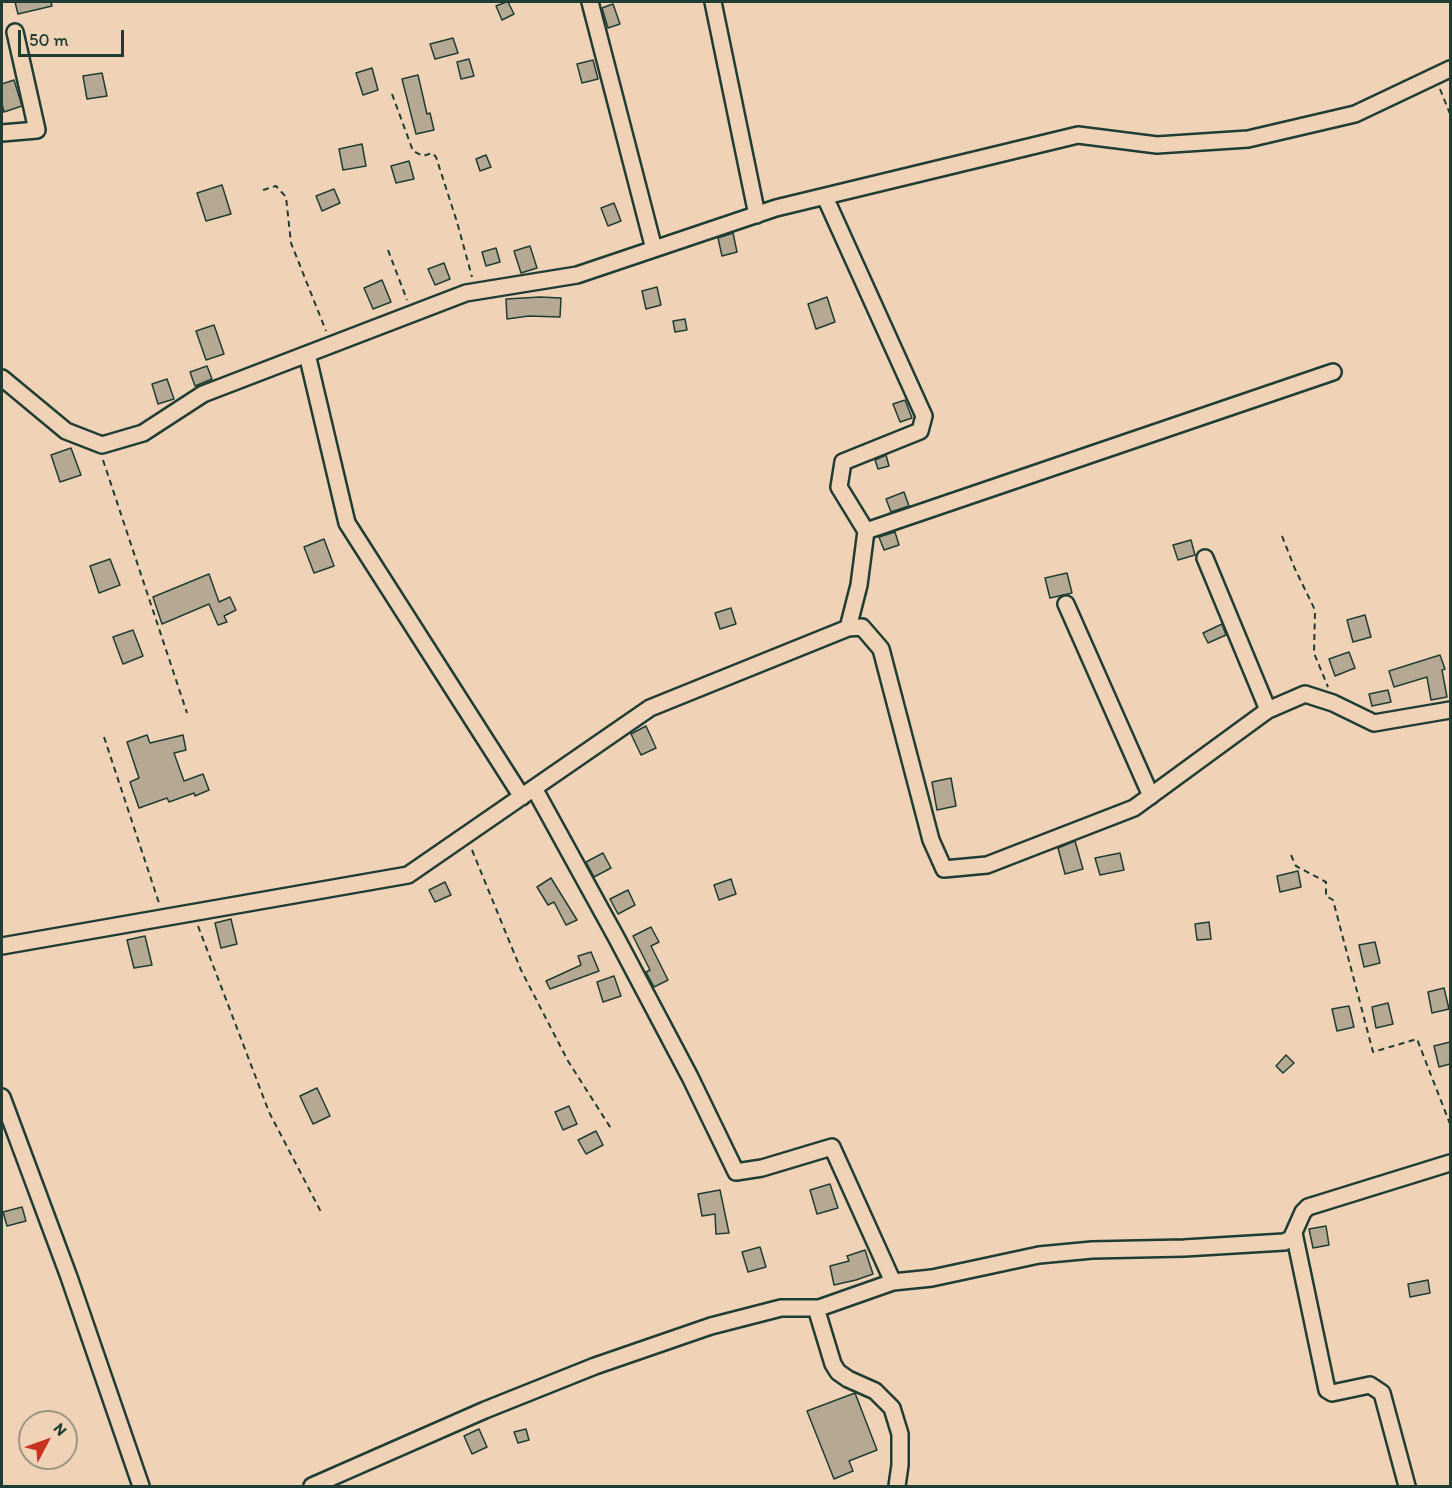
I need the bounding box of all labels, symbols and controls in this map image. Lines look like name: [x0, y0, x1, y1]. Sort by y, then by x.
scale bar: [21, 18, 128, 56]
text: 50 m: [29, 29, 69, 51]
north arrow: [18, 1410, 78, 1470]
text: N: [50, 1419, 71, 1439]

